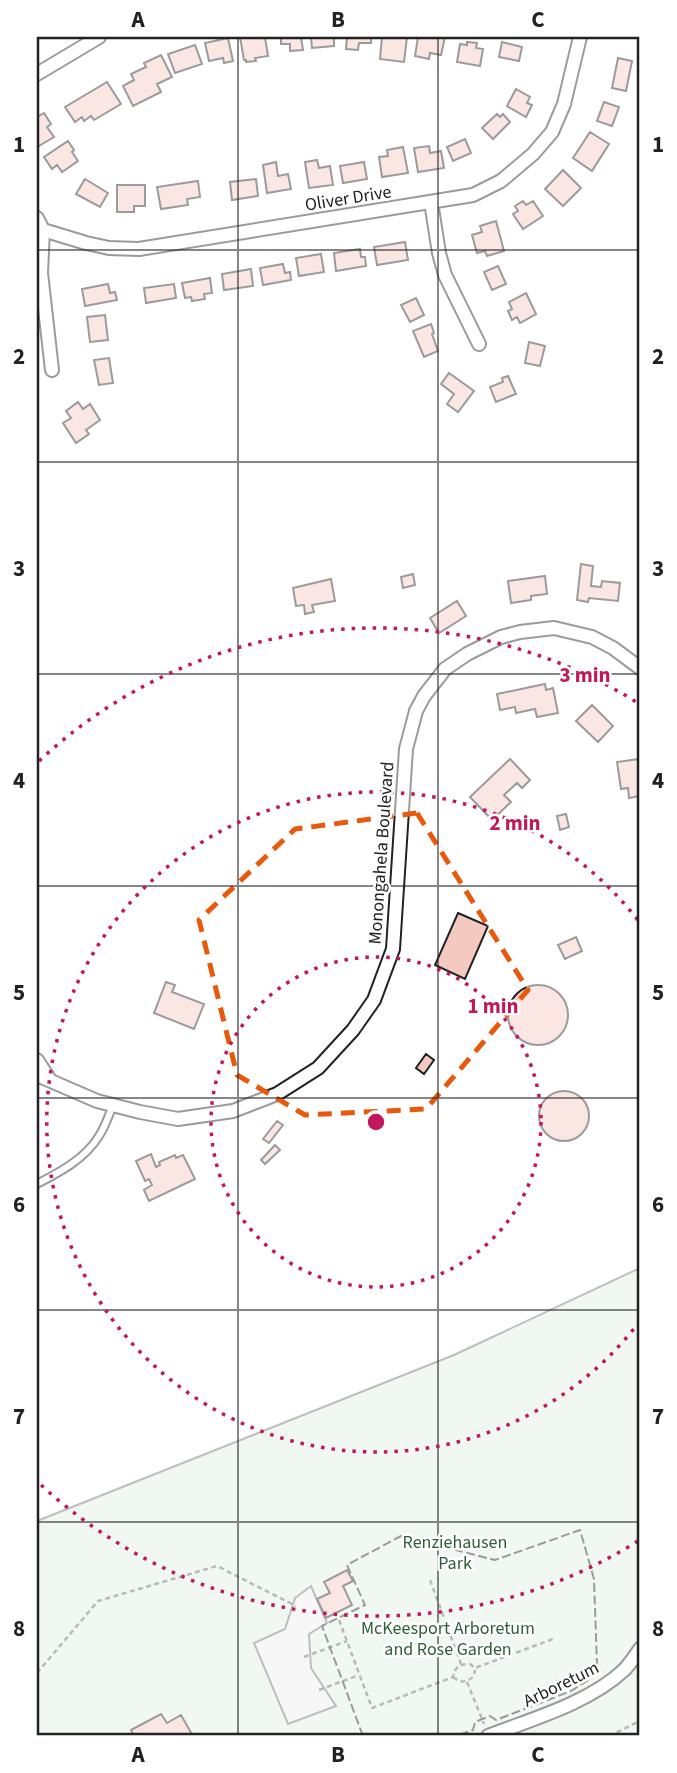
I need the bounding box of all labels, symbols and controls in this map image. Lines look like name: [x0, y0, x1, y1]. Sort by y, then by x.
text: A: [130, 3, 145, 36]
text: B: [331, 3, 345, 36]
text: C: [531, 3, 545, 36]
text: 1: [13, 128, 25, 161]
text: 1: [652, 128, 664, 161]
street label: Oliver Drive: [303, 179, 393, 218]
text: 2: [13, 340, 25, 373]
text: 2: [652, 340, 664, 373]
text: 3: [13, 552, 25, 585]
text: 3: [652, 552, 664, 585]
text: 3 min: [559, 660, 611, 690]
street label: Monongahela Boulevard: [363, 761, 400, 945]
text: 4: [13, 764, 25, 797]
text: 4: [652, 764, 664, 797]
text: 2 min: [489, 808, 541, 838]
text: 5: [13, 976, 25, 1009]
text: 5: [652, 976, 664, 1009]
text: 1 min: [467, 991, 519, 1021]
centre of rings: [364, 1110, 388, 1134]
text: 6: [13, 1188, 25, 1221]
text: 6: [652, 1188, 664, 1221]
text: 7: [13, 1400, 25, 1433]
text: 7: [652, 1400, 664, 1433]
park label: Renziehausen Park: [403, 1530, 507, 1576]
text: 8: [13, 1612, 25, 1645]
text: 8: [652, 1612, 664, 1645]
park label: McKeesport Arboretum and Rose Garden: [361, 1616, 535, 1662]
street label: Arboretum: [519, 1655, 603, 1714]
text: A: [130, 1738, 145, 1771]
text: B: [331, 1738, 345, 1771]
text: C: [531, 1738, 545, 1771]

